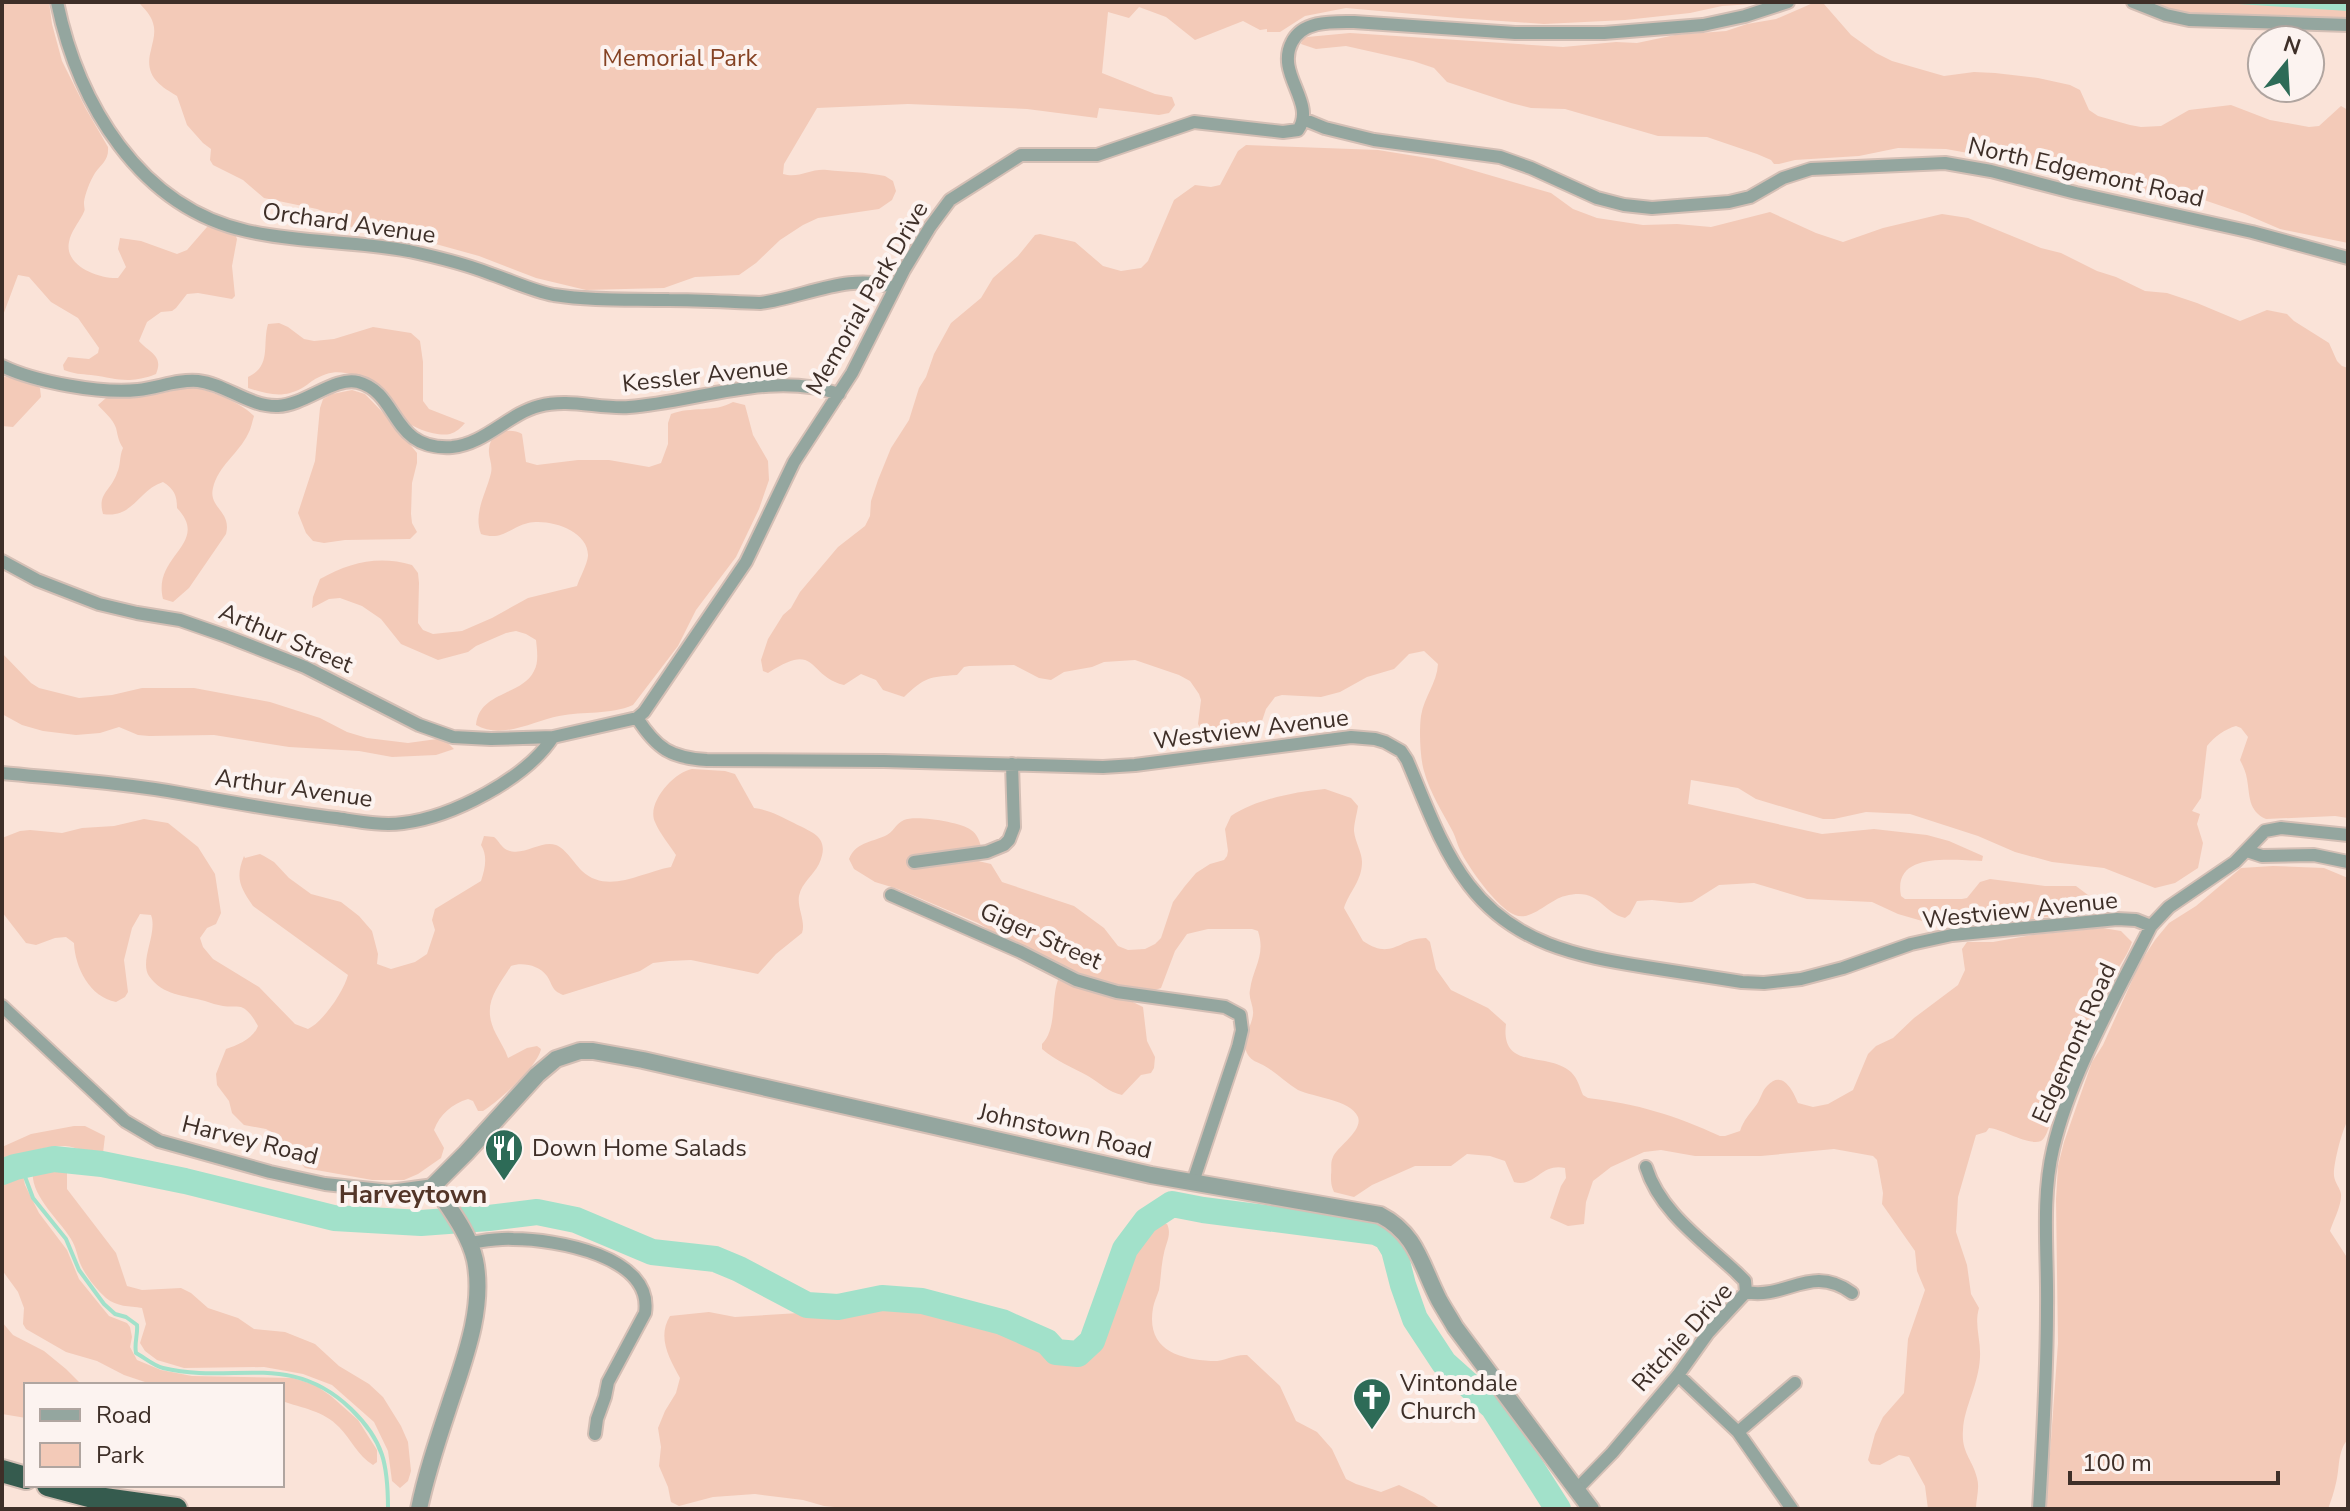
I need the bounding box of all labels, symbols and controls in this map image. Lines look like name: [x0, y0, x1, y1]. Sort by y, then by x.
north arrow: [2246, 24, 2326, 104]
text: N: [2279, 29, 2304, 63]
park label: Memorial Park: [602, 42, 759, 74]
street label: North Edgemont Road: [1965, 129, 2207, 215]
street label: Orchard Avenue: [260, 195, 438, 251]
street label: Memorial Park Drive: [799, 195, 935, 401]
street label: Kessler Avenue: [620, 350, 790, 400]
street label: Arthur Street: [214, 595, 358, 681]
street label: Westview Avenue: [1152, 701, 1350, 757]
street label: Arthur Avenue: [213, 761, 375, 815]
street label: Westview Avenue: [1921, 884, 2119, 936]
street label: Giger Street: [975, 895, 1107, 977]
street label: Edgemont Road: [2024, 958, 2124, 1128]
street label: Johnstown Road: [974, 1095, 1155, 1167]
street label: Harvey Road: [178, 1108, 322, 1172]
restaurant icon: Down Home Salads: [483, 1127, 525, 1182]
place label: Down Home Salads: [532, 1132, 747, 1164]
district label: Harveytown: [339, 1177, 487, 1212]
street label: Ritchie Drive: [1625, 1276, 1739, 1398]
place label: Vintondale Church: [1399, 1367, 1517, 1427]
church icon: Vintondale Church: [1351, 1376, 1393, 1431]
legend: [24, 1383, 284, 1487]
text: Road: [96, 1399, 152, 1431]
scale bar: [2070, 1435, 2278, 1485]
text: Park: [96, 1439, 145, 1471]
text: 100 m: [2082, 1447, 2152, 1479]

